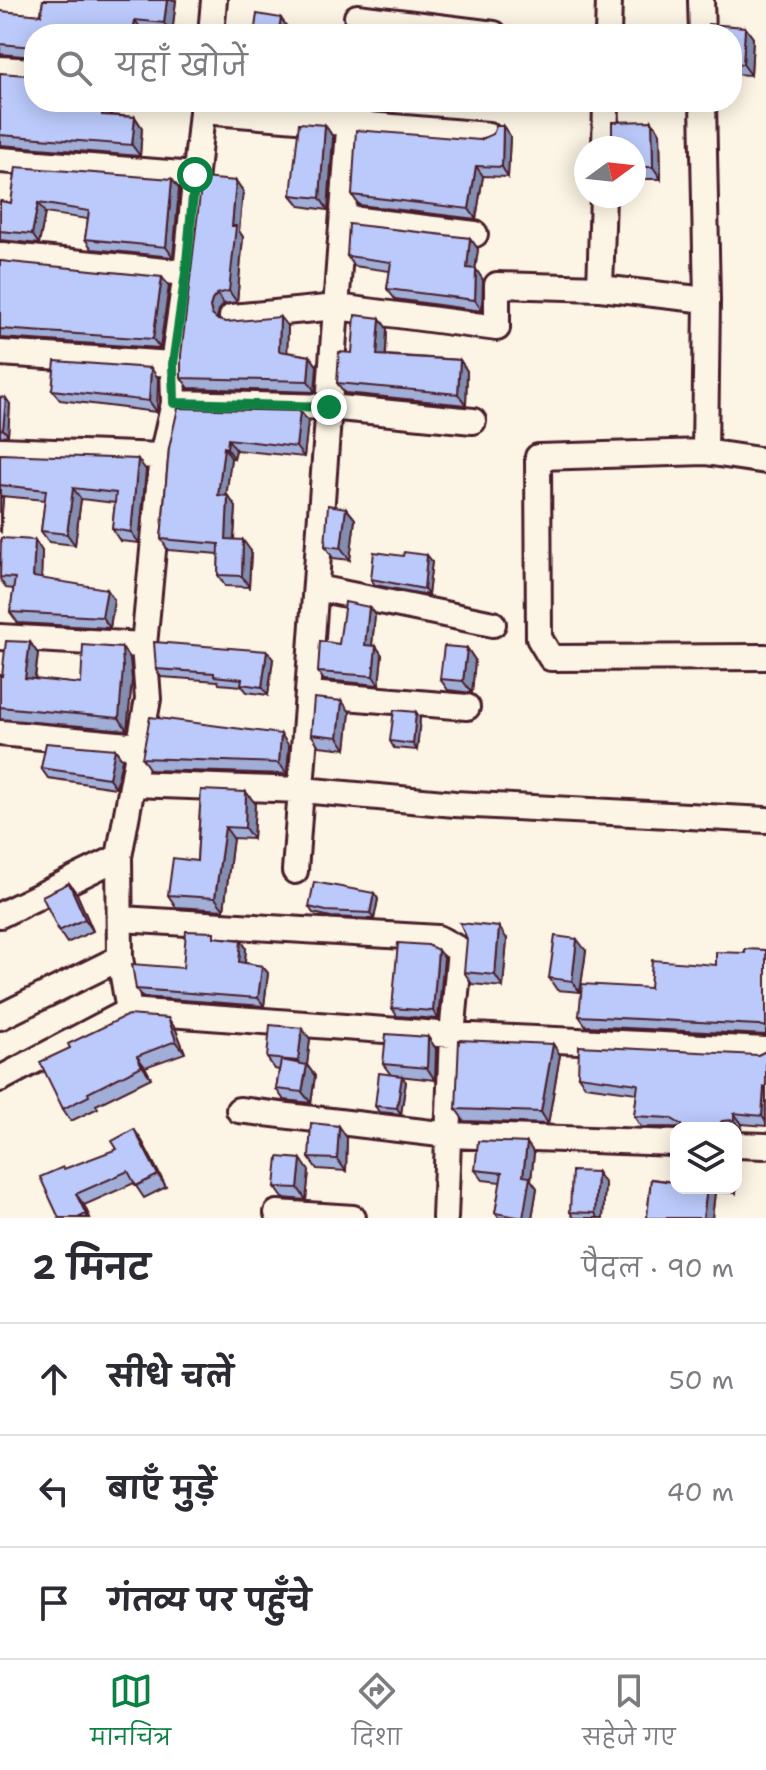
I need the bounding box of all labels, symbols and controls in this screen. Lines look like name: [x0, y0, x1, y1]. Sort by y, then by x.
search box: [24, 24, 742, 112]
text: यहाँ खोजें: [116, 45, 248, 86]
icon: search: [52, 46, 96, 90]
north arrow: [574, 136, 646, 208]
route start: [177, 157, 213, 193]
route end: [311, 389, 347, 425]
map controls: [670, 1122, 742, 1194]
button: layers: [670, 1122, 742, 1194]
text: 2 मिनट: [32, 1244, 150, 1290]
text: पैदल · 90 m: [582, 1250, 734, 1285]
text: सीधे चलें: [108, 1356, 233, 1397]
icon: ahead: [32, 1357, 76, 1401]
text: 50 m: [669, 1362, 734, 1397]
text: बाएँ मुड़ें: [108, 1468, 216, 1509]
icon: left: [32, 1469, 76, 1513]
text: 40 m: [667, 1474, 734, 1509]
text: गंतव्य पर पहुँचे: [108, 1580, 311, 1621]
icon: arrive: [32, 1581, 76, 1625]
tab: मानचित्र: [90, 1669, 171, 1762]
tab: दिशा: [352, 1669, 402, 1762]
tab: सहेजे गए: [582, 1669, 676, 1762]

